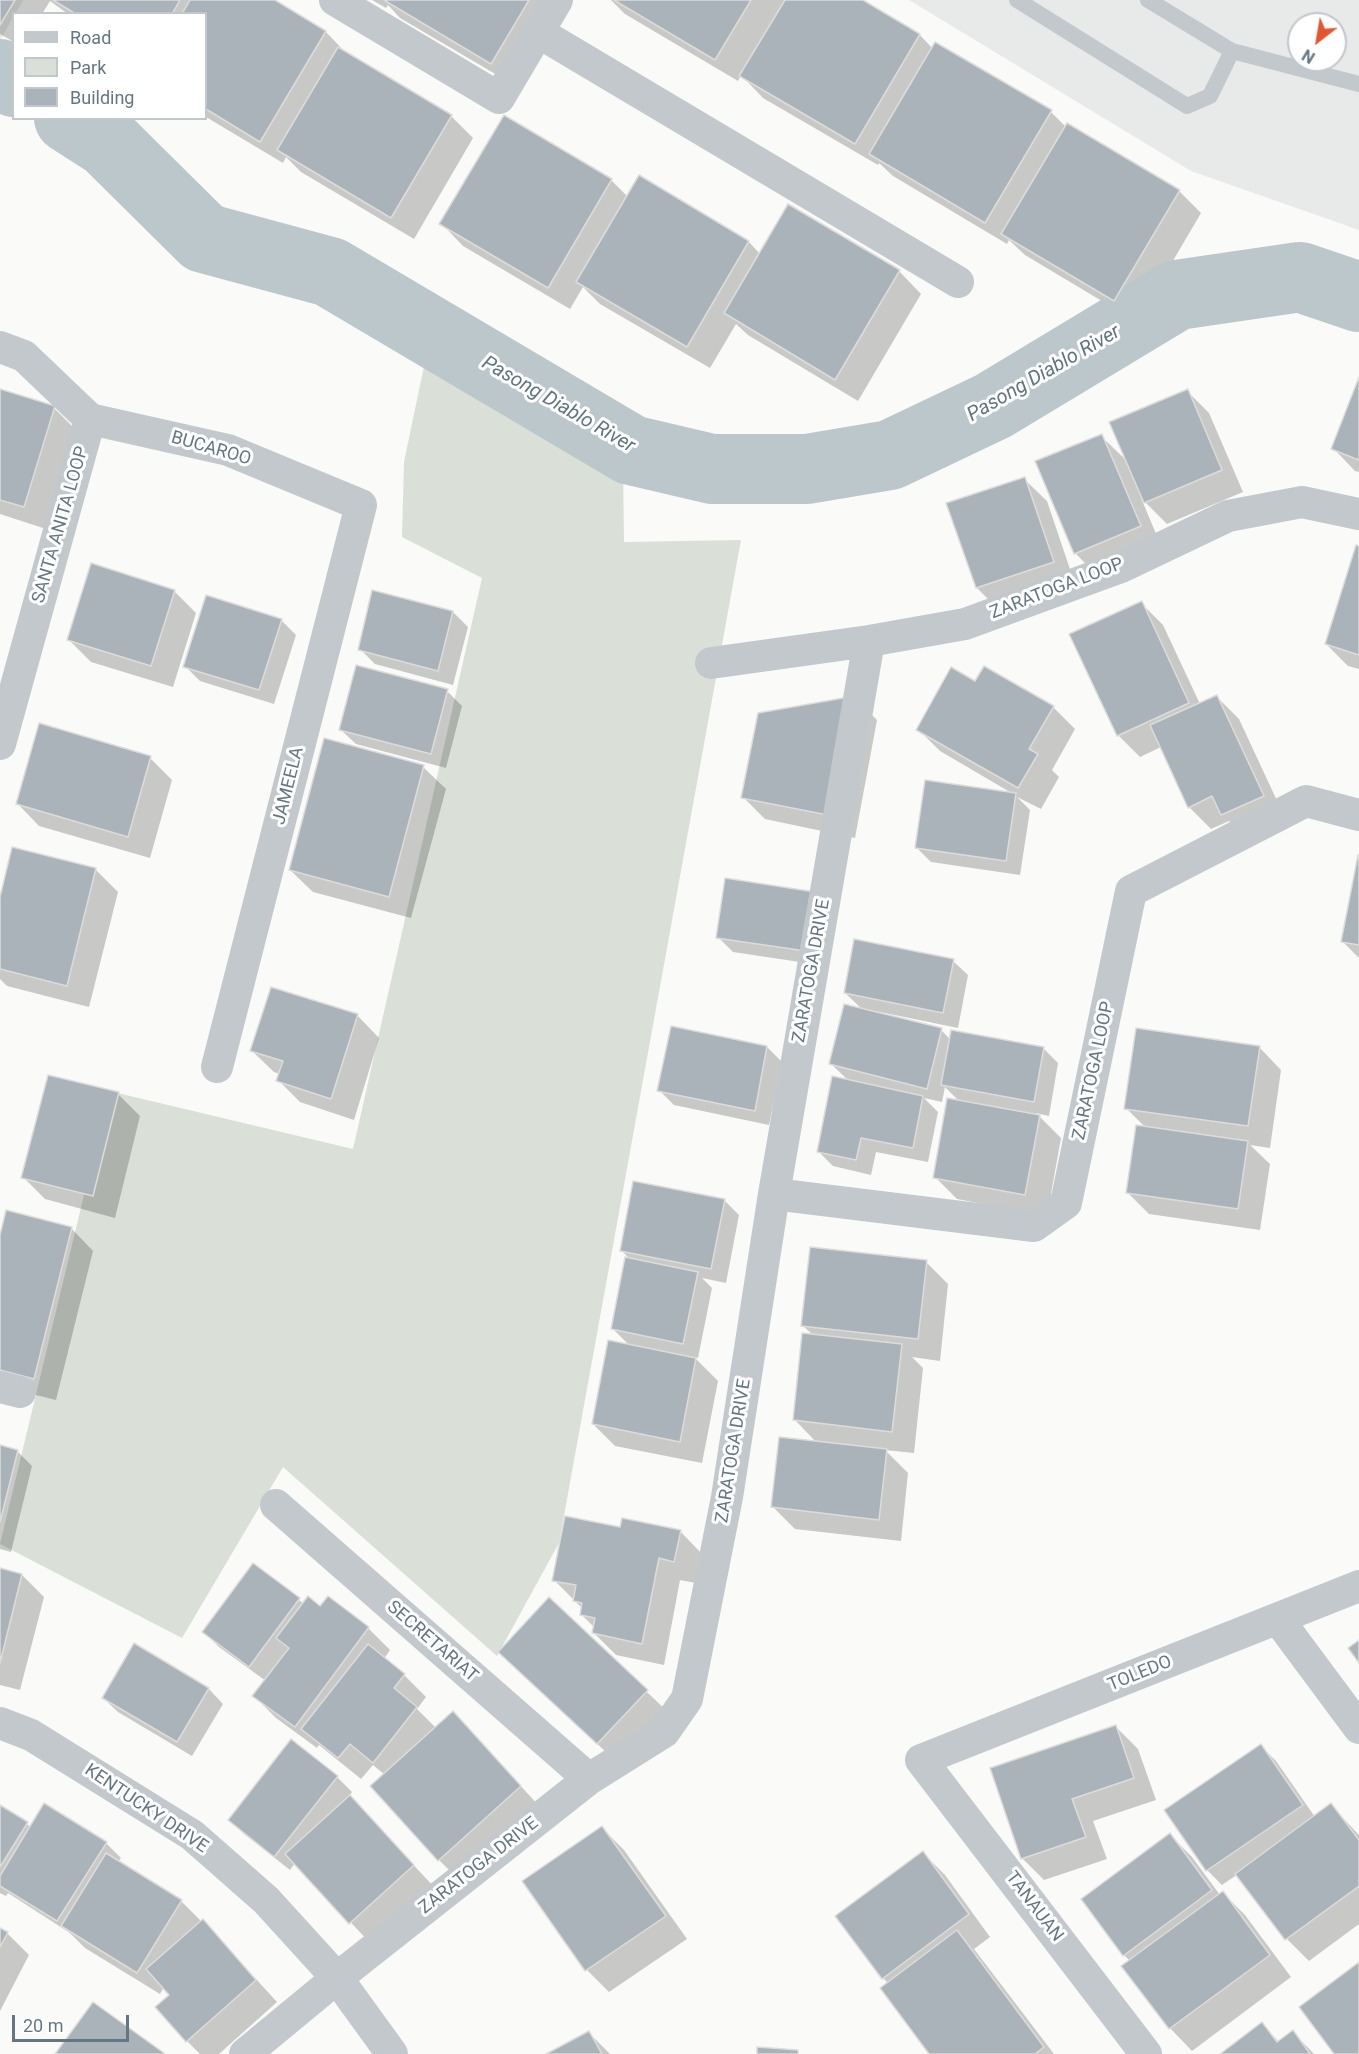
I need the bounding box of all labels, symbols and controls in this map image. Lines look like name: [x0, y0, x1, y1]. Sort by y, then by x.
legend: [12, 12, 207, 120]
north arrow: [1287, 12, 1347, 72]
text: Road: [70, 27, 111, 48]
text: N: [1299, 45, 1318, 67]
text: Park: [70, 57, 106, 78]
text: Building: [70, 87, 134, 108]
water label: Pasong Diablo River: [963, 320, 1125, 428]
water label: Pasong Diablo River: [477, 351, 639, 459]
street label: BUCAROO: [169, 427, 253, 471]
street label: SANTA ANITA LOOP: [28, 444, 94, 606]
street label: ZARATOGA LOOP: [987, 554, 1127, 624]
street label: JAMEELA: [269, 745, 309, 827]
street label: ZARATOGA DRIVE: [789, 898, 835, 1044]
street label: ZARATOGA LOOP: [1069, 1000, 1119, 1142]
street label: ZARATOGA DRIVE: [712, 1378, 756, 1524]
street label: SECRETARIAT: [382, 1597, 482, 1687]
street label: TOLEDO: [1105, 1651, 1175, 1697]
street label: KENTUCKY DRIVE: [80, 1760, 212, 1858]
street label: ZARATOGA DRIVE: [415, 1813, 543, 1919]
street label: TANAUAN: [1001, 1868, 1067, 1946]
scale bar: [15, 2003, 132, 2041]
text: 20 m: [23, 2015, 63, 2036]

